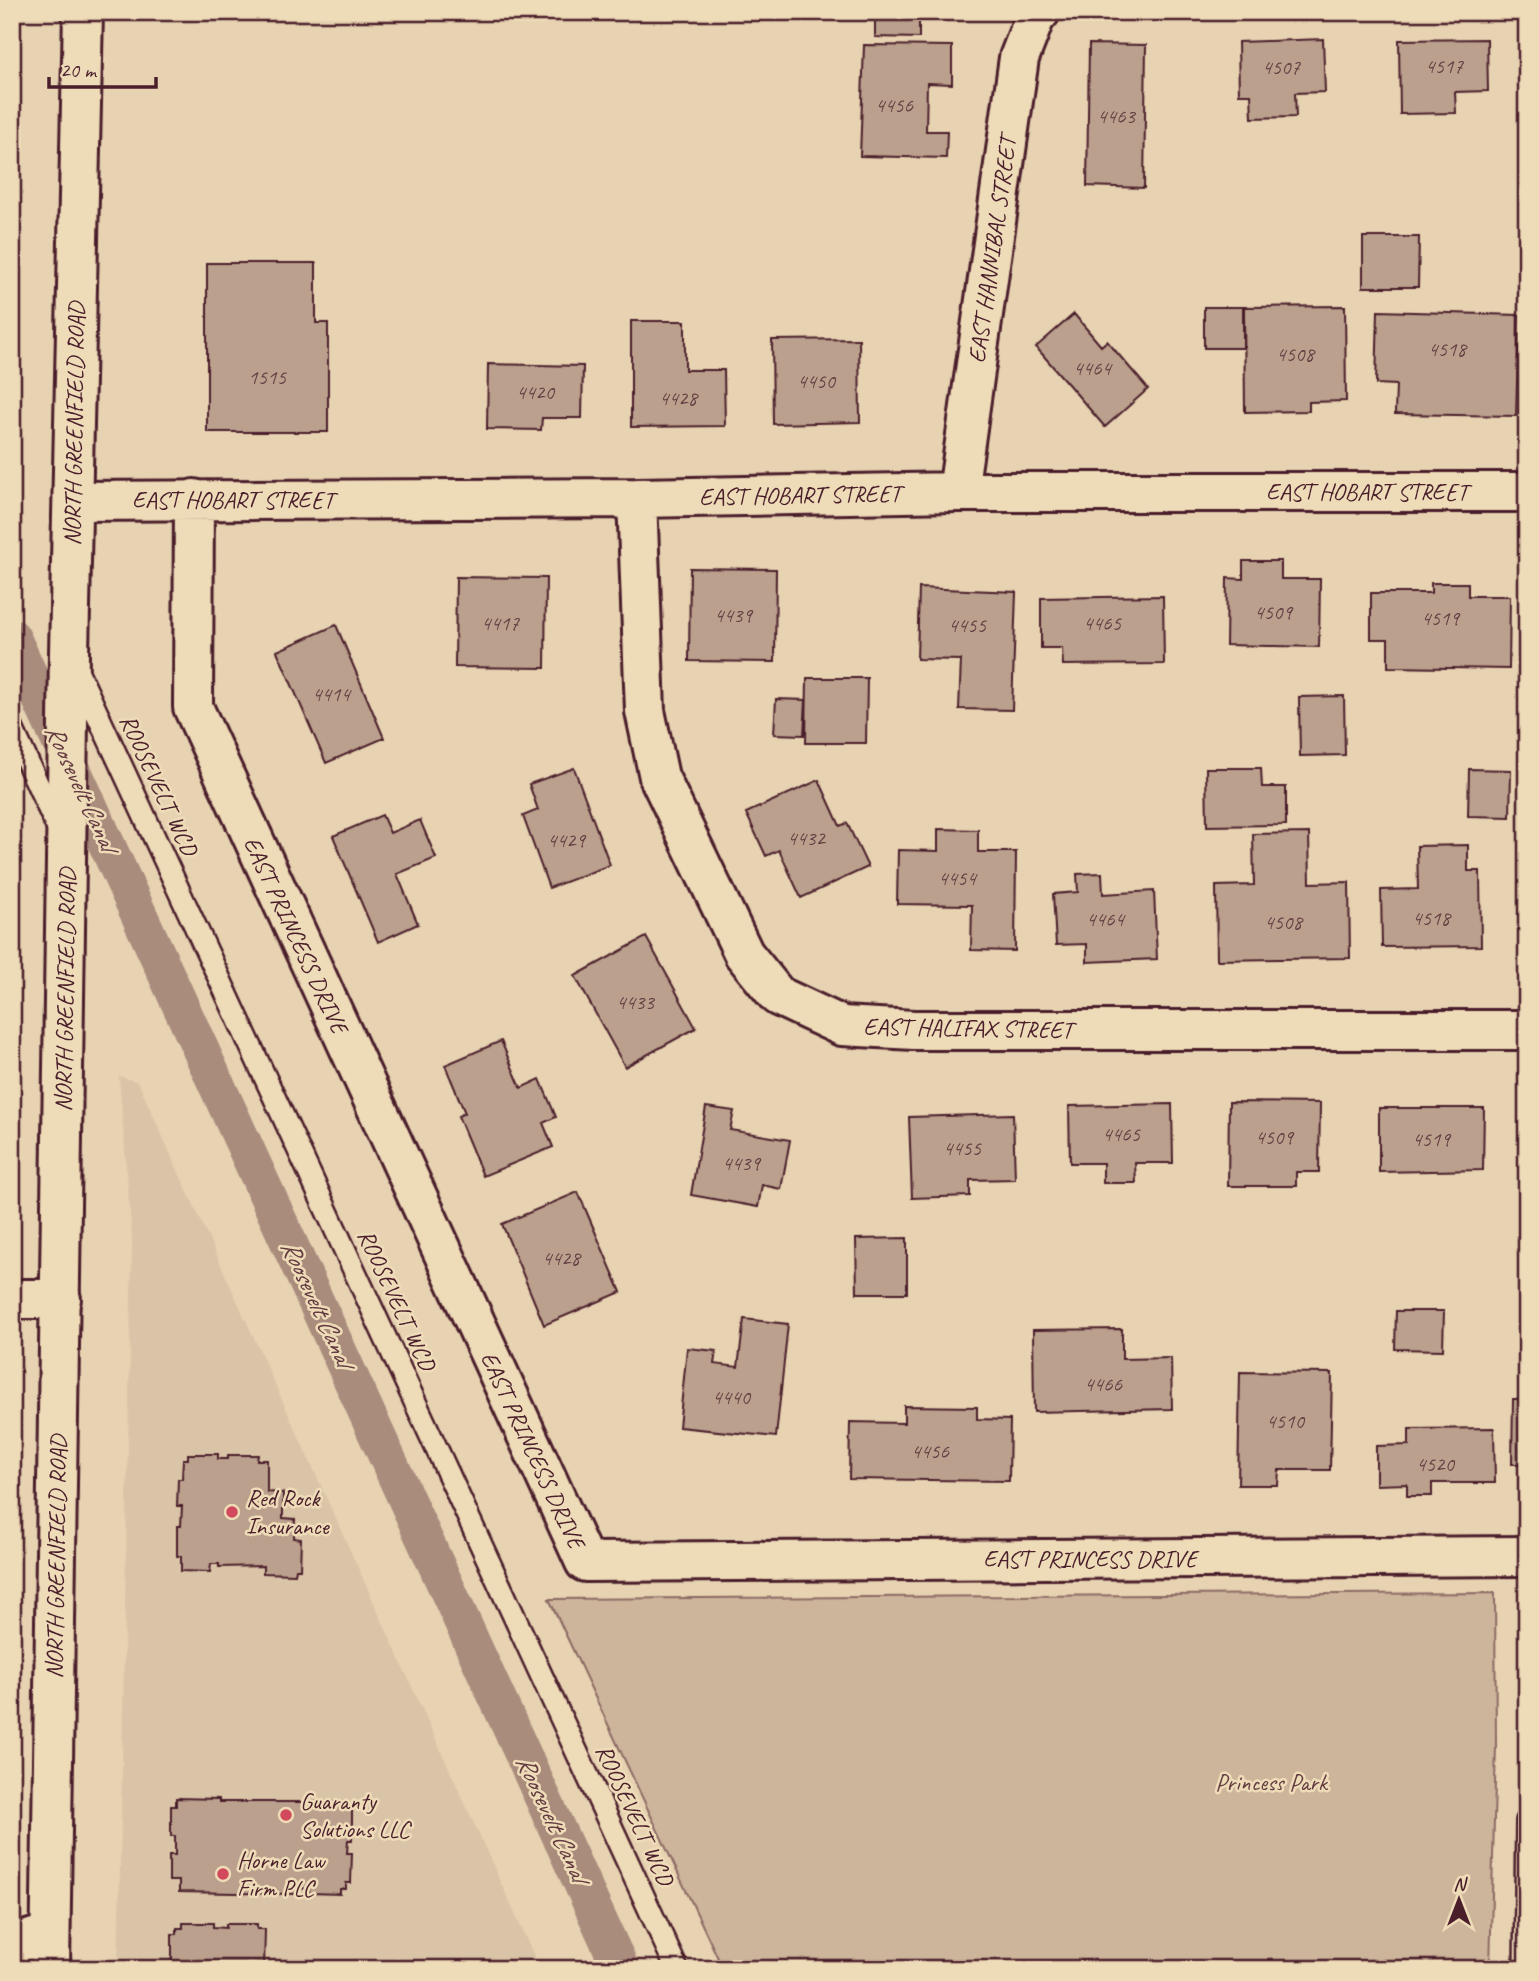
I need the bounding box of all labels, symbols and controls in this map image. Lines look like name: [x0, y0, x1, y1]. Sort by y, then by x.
scale bar: [49, 46, 156, 90]
house number: 4517: [1425, 53, 1464, 79]
house number: 4507: [1262, 54, 1301, 80]
text: 20 m: [60, 57, 98, 83]
house number: 4456: [875, 92, 913, 118]
house number: 4463: [1097, 103, 1136, 129]
street label: EAST HANNIBAL STREET: [961, 129, 1024, 365]
street label: NORTH GREENFIELD ROAD: [57, 300, 91, 546]
house number: 4518: [1428, 336, 1468, 362]
house number: 4508: [1276, 341, 1316, 367]
house number: 4464: [1073, 355, 1113, 381]
house number: 1515: [248, 364, 287, 390]
house number: 4450: [797, 368, 836, 394]
house number: 4420: [516, 379, 555, 405]
house number: 4428: [659, 385, 699, 411]
street label: EAST HOBART STREET: [1266, 477, 1473, 507]
street label: EAST HOBART STREET: [699, 478, 906, 512]
street label: EAST HOBART STREET: [132, 485, 339, 515]
house number: 4509: [1254, 599, 1293, 625]
house number: 4439: [714, 602, 753, 628]
house number: 4519: [1421, 605, 1460, 631]
house number: 4417: [481, 610, 520, 636]
house number: 4465: [1083, 610, 1122, 636]
house number: 4455: [948, 612, 987, 638]
house number: 4414: [312, 681, 352, 707]
street label: ROOSEVELT WCD: [113, 710, 206, 862]
water label: Roosevelt Canal: [37, 719, 128, 863]
house number: 4432: [787, 825, 826, 851]
house number: 4429: [547, 827, 586, 853]
street label: EAST PRINCESS DRIVE: [237, 832, 356, 1041]
house number: 4454: [938, 865, 978, 891]
street label: NORTH GREENFIELD ROAD: [48, 866, 82, 1112]
house number: 4518: [1412, 905, 1452, 931]
house number: 4464: [1086, 906, 1126, 932]
house number: 4508: [1264, 909, 1304, 935]
house number: 4433: [616, 989, 655, 1015]
street label: EAST HALIFAX STREET: [863, 1011, 1078, 1045]
house number: 4465: [1102, 1121, 1141, 1147]
house number: 4509: [1255, 1124, 1294, 1150]
house number: 4519: [1412, 1126, 1451, 1152]
house number: 4455: [943, 1135, 982, 1161]
house number: 4439: [722, 1150, 761, 1176]
street label: ROOSEVELT WCD: [351, 1225, 444, 1377]
water label: Roosevelt Canal: [273, 1235, 364, 1379]
house number: 4428: [542, 1245, 582, 1271]
street label: EAST PRINCESS DRIVE: [474, 1347, 593, 1556]
house number: 4466: [1084, 1371, 1122, 1397]
house number: 4440: [712, 1384, 751, 1410]
house number: 4510: [1266, 1408, 1305, 1434]
street label: NORTH GREENFIELD ROAD: [39, 1433, 73, 1679]
house number: 4456: [911, 1438, 949, 1464]
house number: 4520: [1416, 1451, 1455, 1477]
place label: Red Rock Insurance: [246, 1483, 331, 1541]
marker: Red Rock Insurance: [224, 1504, 240, 1520]
street label: EAST PRINCESS DRIVE: [983, 1544, 1200, 1574]
street label: ROOSEVELT WCD: [589, 1740, 682, 1892]
water label: Roosevelt Canal: [508, 1750, 599, 1894]
park label: Princess Park: [1215, 1767, 1329, 1797]
place label: Guaranty Solutions LLC: [300, 1786, 412, 1844]
marker: Guaranty Solutions LLC: [278, 1807, 294, 1823]
place label: Horne Law Firm PLC: [237, 1845, 326, 1903]
marker: Horne Law Firm PLC: [215, 1866, 231, 1882]
north arrow: [1424, 1866, 1494, 1936]
text: N: [1453, 1872, 1468, 1896]

